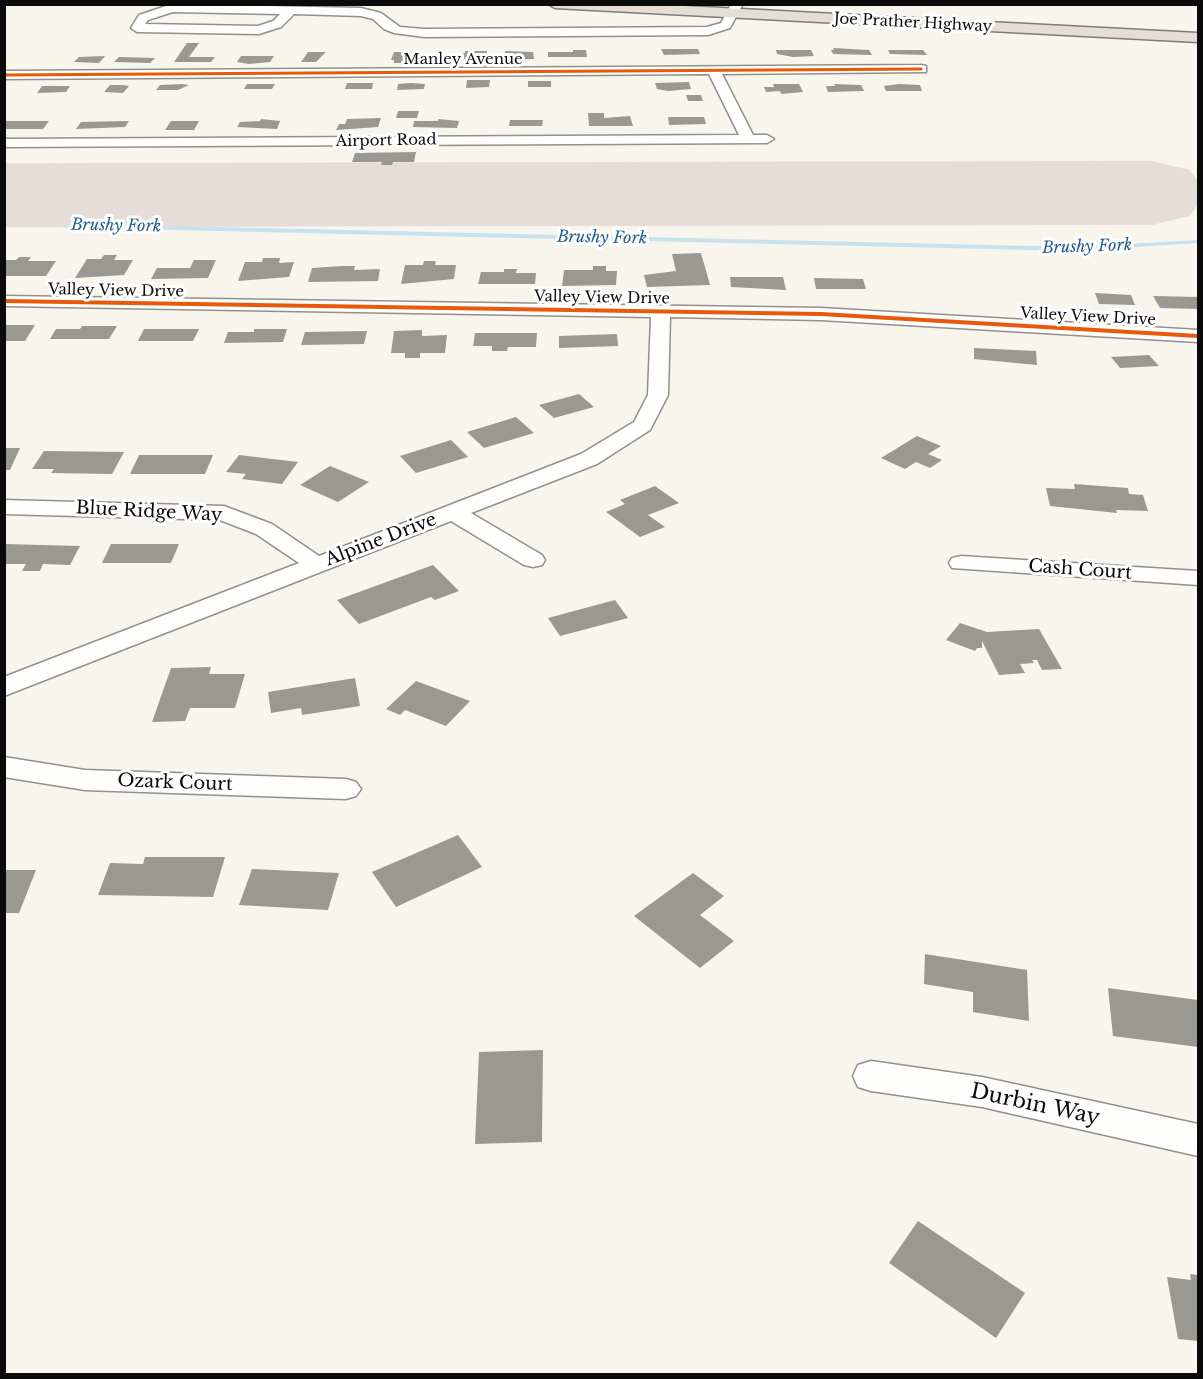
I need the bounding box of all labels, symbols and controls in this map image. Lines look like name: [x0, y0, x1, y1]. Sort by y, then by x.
street label: Joe Prather Highway: [834, 10, 992, 36]
street label: Manley Avenue: [403, 51, 523, 69]
street label: Airport Road: [335, 131, 437, 151]
water label: Brushy Fork: [71, 216, 161, 236]
water label: Brushy Fork: [557, 228, 647, 248]
water label: Brushy Fork: [1042, 236, 1132, 258]
street label: Valley View Drive: [48, 281, 184, 301]
street label: Valley View Drive: [534, 288, 670, 308]
street label: Valley View Drive: [1020, 304, 1156, 330]
street label: Blue Ridge Way: [75, 497, 223, 527]
street label: Alpine Drive: [322, 509, 440, 571]
street label: Cash Court: [1027, 556, 1133, 584]
street label: Ozark Court: [117, 770, 233, 796]
street label: Durbin Way: [968, 1079, 1102, 1131]

